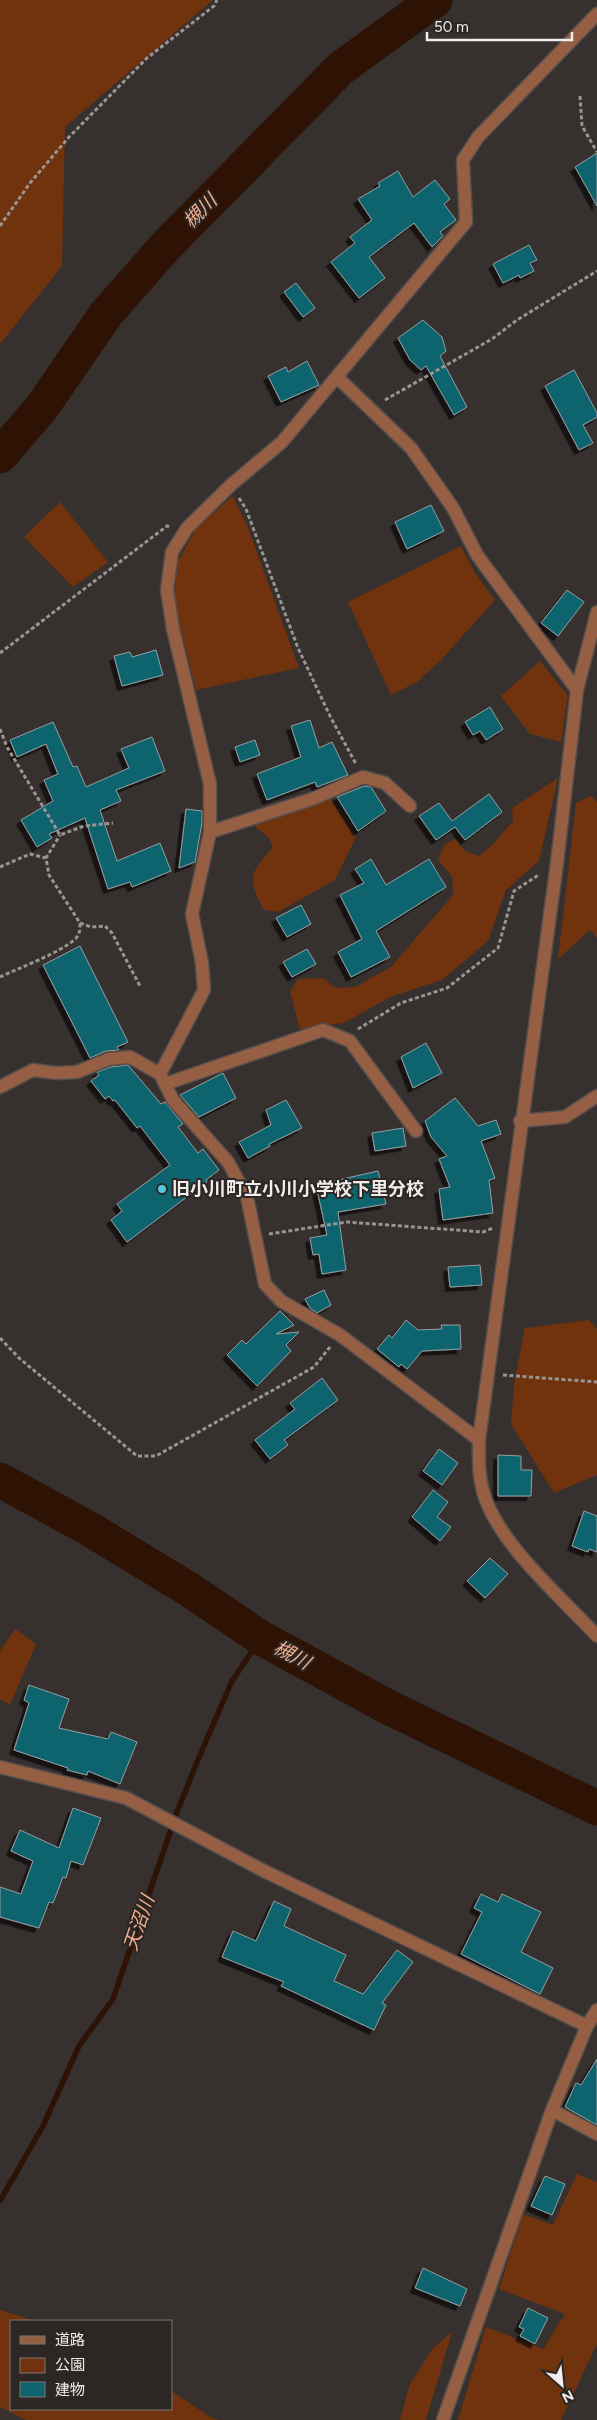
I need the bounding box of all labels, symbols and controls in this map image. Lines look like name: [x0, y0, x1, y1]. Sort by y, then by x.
scale bar: [427, 10, 572, 42]
text: 50 m: [434, 18, 469, 36]
water label: 槻川: [178, 188, 223, 233]
place label: 旧小川町立小川小学校下里分校: [172, 1178, 424, 1200]
marker: 旧小川町立小川小学校下里分校: [156, 1183, 168, 1195]
water label: 槻川: [270, 1636, 316, 1675]
water label: 天沼川: [119, 1890, 160, 1954]
legend: [10, 2320, 172, 2410]
text: 道路: [55, 2331, 85, 2349]
text: 公園: [55, 2356, 85, 2374]
north arrow: [537, 2360, 587, 2410]
text: 建物: [55, 2381, 85, 2399]
text: N: [559, 2386, 576, 2406]

